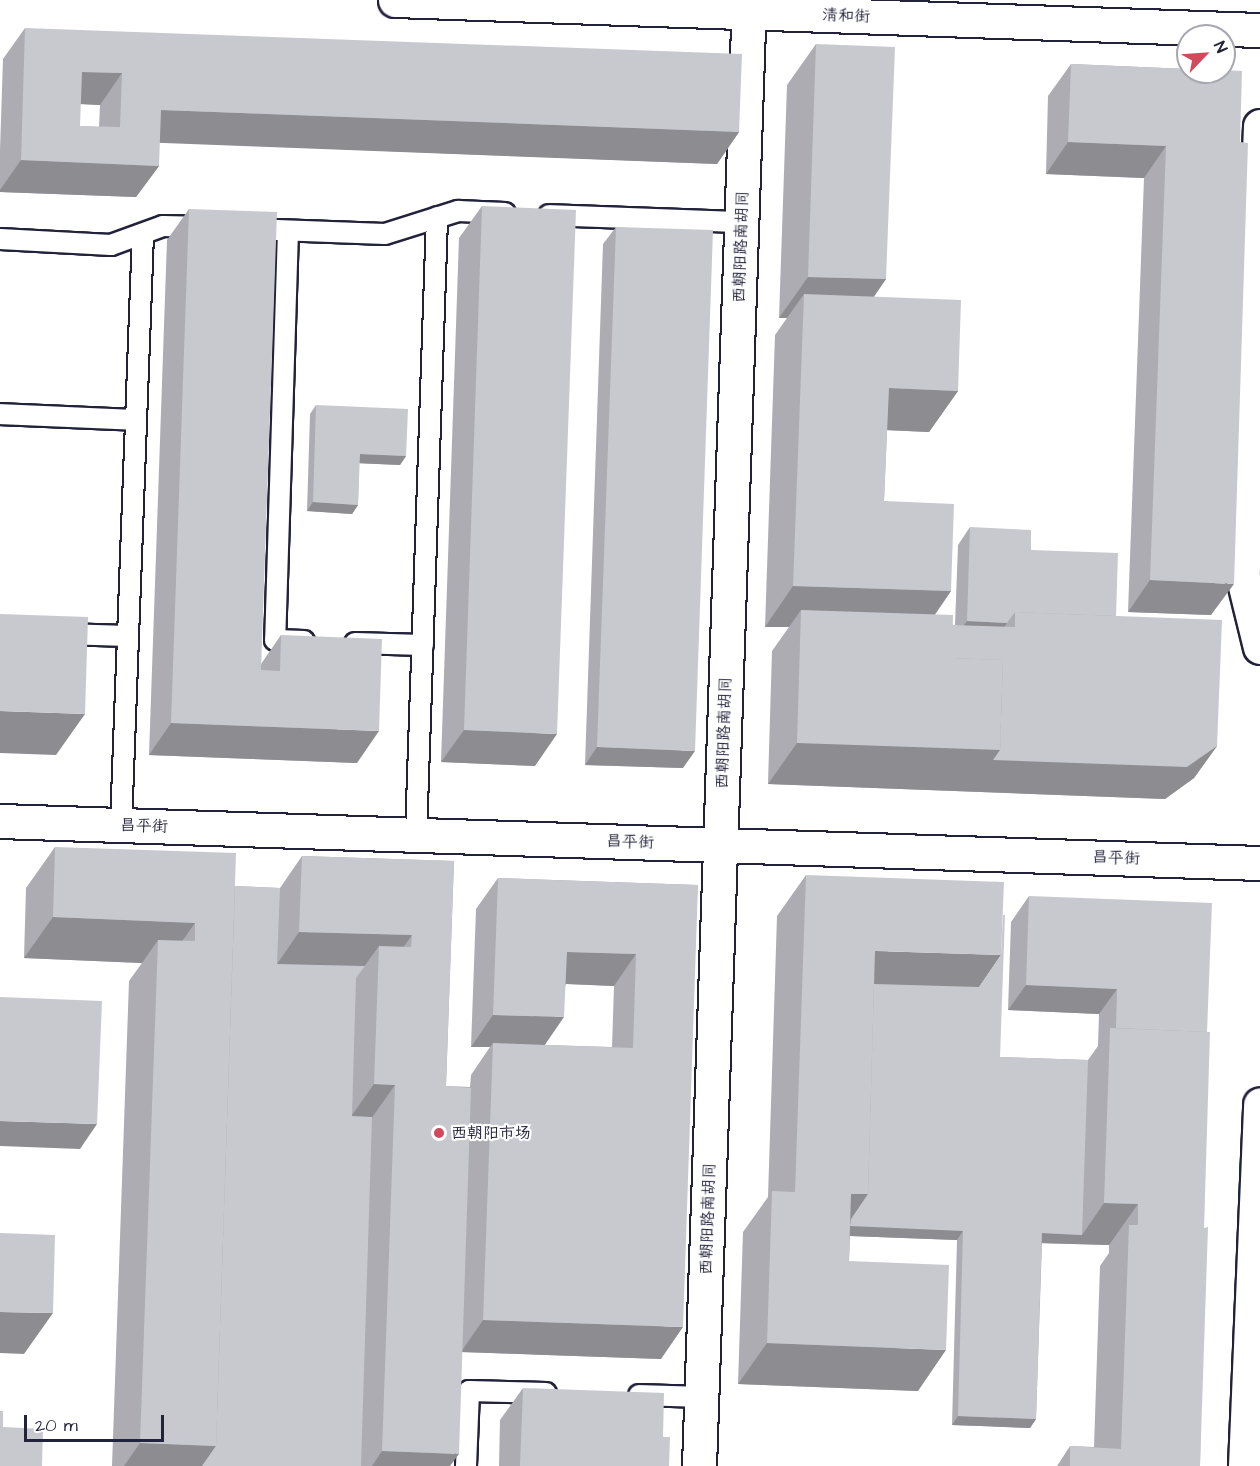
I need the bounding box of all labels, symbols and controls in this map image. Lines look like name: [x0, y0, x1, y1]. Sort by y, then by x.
street label: 清和街: [822, 6, 870, 26]
north arrow: [1176, 24, 1236, 84]
text: N: [1208, 38, 1233, 56]
street label: 西朝阳路南胡同: [729, 191, 753, 303]
street label: 西朝阳路南胡同: [712, 677, 736, 789]
street label: 昌平街: [120, 816, 168, 836]
street label: 昌平街: [606, 832, 654, 852]
street label: 昌平街: [1092, 848, 1140, 868]
place label: 西朝阳市场: [451, 1123, 531, 1143]
marker: 西朝阳市场: [432, 1126, 446, 1140]
street label: 西朝阳路南胡同: [696, 1163, 720, 1275]
scale bar: [27, 1403, 166, 1441]
text: 20 m: [35, 1413, 78, 1438]

